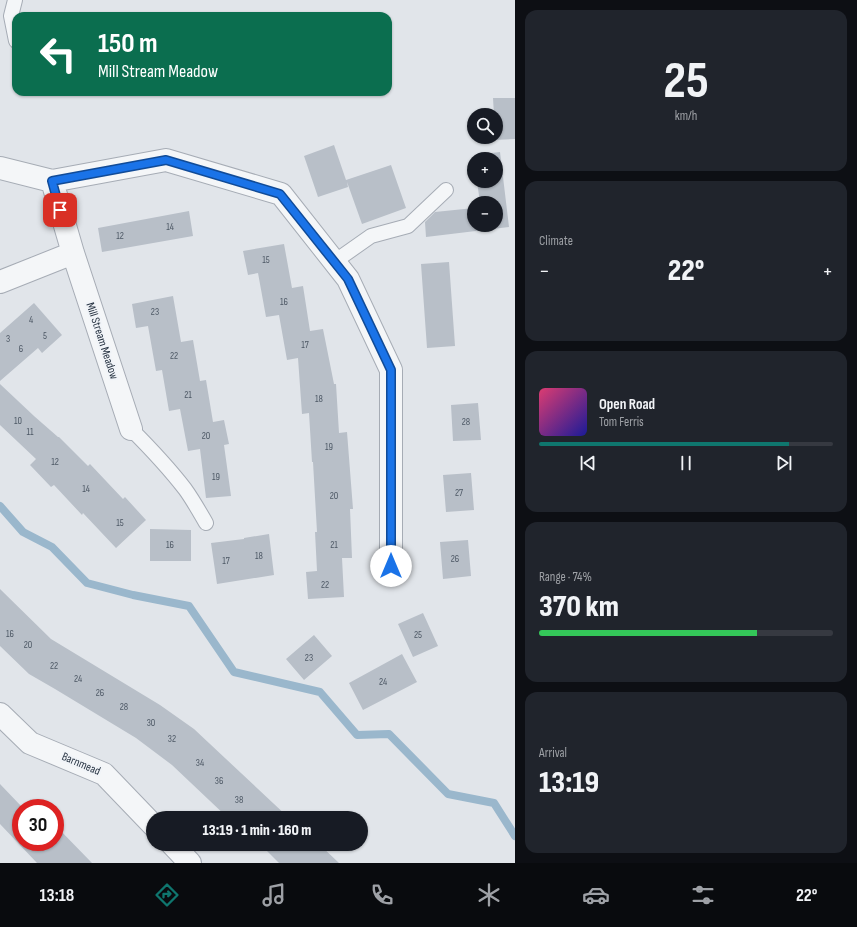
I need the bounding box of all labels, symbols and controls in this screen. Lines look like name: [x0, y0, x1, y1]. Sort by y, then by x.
text: 150 m: [98, 27, 158, 60]
icon: left: [32, 28, 84, 80]
text: 25: [663, 50, 709, 113]
text: Mill Stream Meadow: [98, 61, 218, 82]
map controls: [467, 108, 503, 232]
button: search: [467, 108, 503, 144]
text: km/h: [675, 108, 697, 124]
button: +: [467, 152, 503, 188]
pin: [43, 193, 77, 227]
button: −: [467, 196, 503, 232]
icon: arrive: [49, 199, 71, 221]
house number: 14: [166, 221, 174, 233]
house number: 12: [116, 230, 124, 242]
text: Climate: [539, 233, 573, 249]
text: 22°: [668, 253, 704, 289]
house number: 15: [262, 254, 270, 266]
text: −: [539, 258, 550, 285]
text: +: [822, 258, 833, 285]
house number: 16: [280, 296, 288, 308]
street label: Mill Stream Meadow: [82, 301, 122, 382]
house number: 23: [151, 306, 159, 318]
house number: 4: [29, 314, 33, 326]
house number: 5: [43, 330, 47, 342]
house number: 3: [6, 333, 10, 345]
house number: 17: [301, 339, 309, 351]
house number: 6: [19, 343, 23, 355]
house number: 22: [170, 350, 178, 362]
house number: 21: [184, 389, 192, 401]
house number: 18: [315, 393, 323, 405]
text: Open Road: [599, 395, 655, 414]
text: Tom Ferris: [599, 414, 644, 430]
house number: 10: [14, 415, 22, 427]
house number: 28: [462, 416, 470, 428]
house number: 11: [27, 426, 34, 438]
house number: 20: [202, 430, 210, 442]
house number: 19: [325, 441, 333, 453]
icon: previous: [577, 452, 599, 474]
icon: pause: [675, 452, 697, 474]
icon: next: [773, 452, 795, 474]
house number: 12: [51, 456, 59, 468]
house number: 19: [212, 471, 220, 483]
house number: 14: [82, 483, 90, 495]
house number: 27: [455, 487, 463, 499]
house number: 20: [330, 490, 338, 502]
house number: 15: [116, 517, 124, 529]
house number: 16: [166, 539, 174, 551]
house number: 21: [330, 539, 338, 551]
position arrow: [370, 545, 412, 587]
house number: 18: [255, 550, 263, 562]
house number: 26: [451, 553, 459, 565]
house number: 17: [222, 555, 230, 567]
text: Range · 74%: [539, 569, 592, 585]
house number: 22: [321, 579, 329, 591]
text: 370 km: [539, 589, 619, 625]
house number: 16: [6, 628, 14, 640]
house number: 25: [414, 629, 422, 641]
house number: 20: [24, 639, 32, 651]
house number: 23: [305, 652, 313, 664]
house number: 22: [50, 660, 58, 672]
house number: 24: [74, 673, 82, 685]
house number: 24: [379, 676, 387, 688]
house number: 26: [96, 687, 104, 699]
house number: 28: [120, 701, 128, 713]
house number: 30: [147, 717, 155, 729]
house number: 32: [168, 733, 176, 745]
text: Arrival: [539, 745, 567, 761]
street label: Barnmead: [59, 749, 103, 779]
house number: 34: [196, 757, 204, 769]
text: 13:19: [539, 765, 599, 801]
house number: 36: [215, 775, 223, 787]
house number: 38: [235, 794, 243, 806]
speed limit sign: 30: [12, 799, 64, 851]
text: 13:19 · 1 min · 160 m: [203, 821, 311, 840]
icon: directions: [153, 881, 181, 909]
icon: music: [260, 881, 288, 909]
icon: phone: [368, 881, 396, 909]
icon: climate: [475, 881, 503, 909]
icon: car: [582, 881, 610, 909]
icon: filters: [689, 881, 717, 909]
text: 13:18: [40, 885, 74, 906]
text: 22°: [796, 885, 817, 906]

